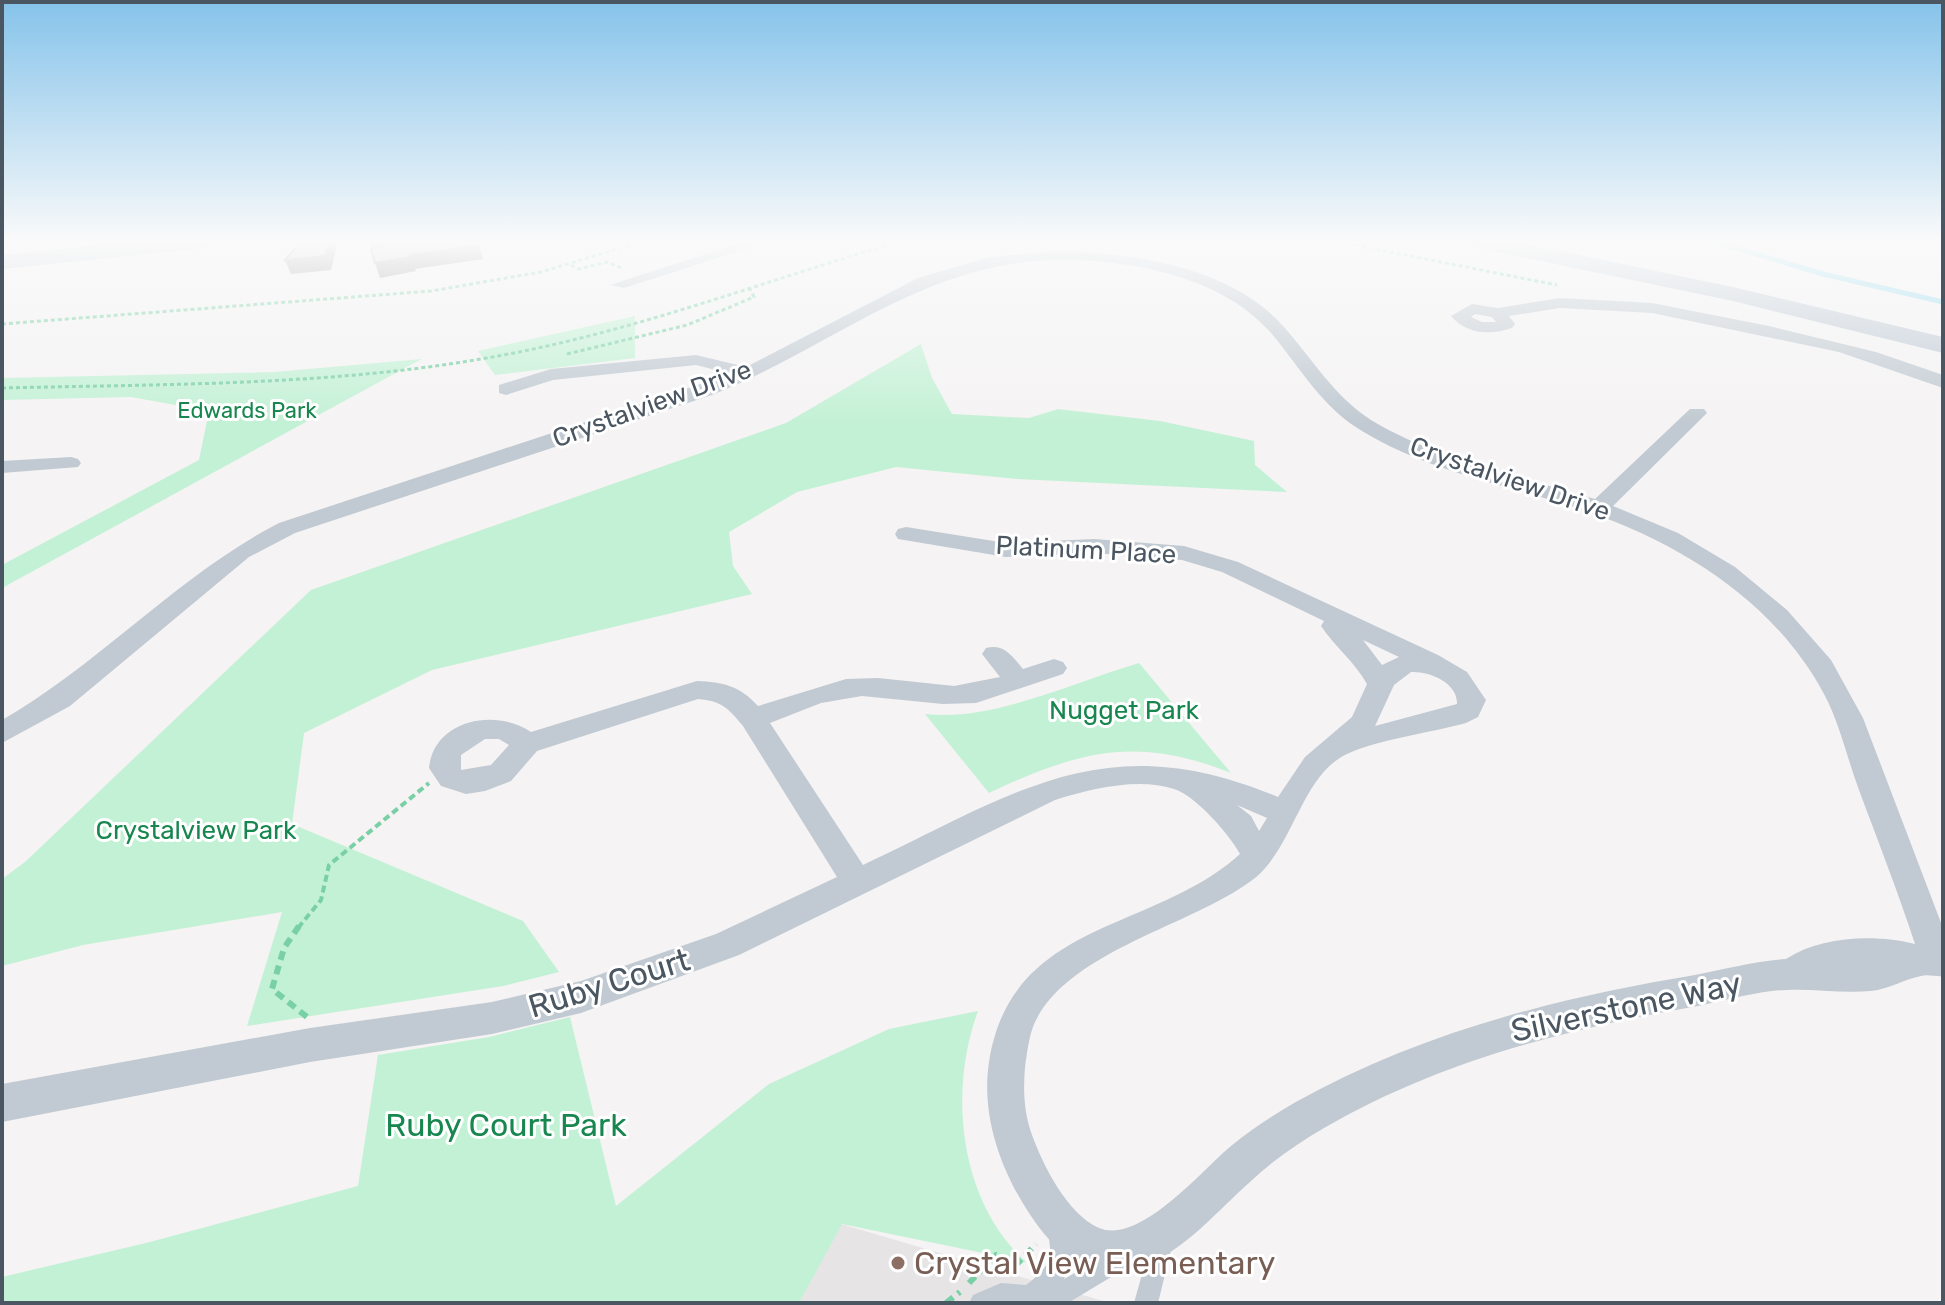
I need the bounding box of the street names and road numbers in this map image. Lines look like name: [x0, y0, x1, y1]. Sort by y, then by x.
street label: Crystalview Drive: [548, 354, 756, 454]
street label: Crystalview Drive: [1406, 430, 1614, 528]
street label: Platinum Place: [995, 530, 1177, 570]
street label: Ruby Court: [524, 940, 694, 1026]
street label: Silverstone Way: [1507, 964, 1745, 1050]

